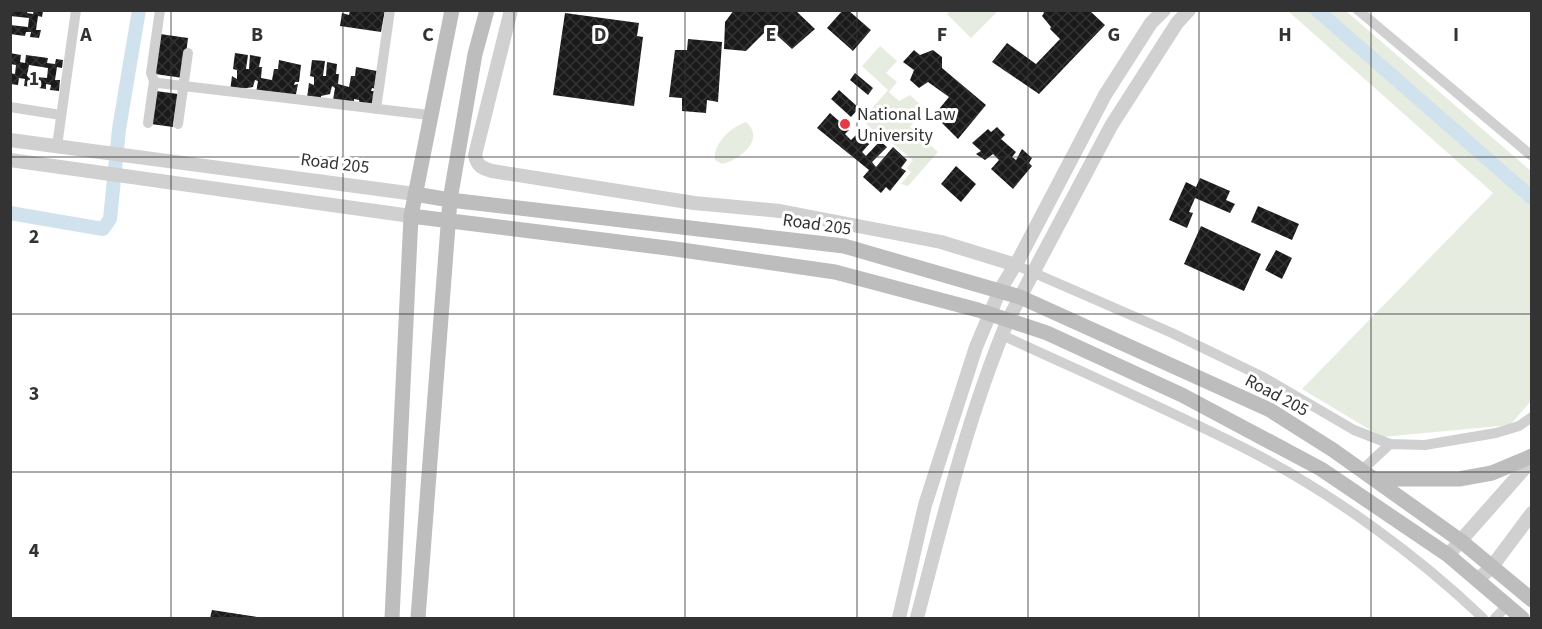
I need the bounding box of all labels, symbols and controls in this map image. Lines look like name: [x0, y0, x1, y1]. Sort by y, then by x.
text: A: [79, 21, 92, 49]
text: B: [251, 21, 263, 49]
text: C: [422, 21, 434, 49]
text: D: [594, 21, 606, 49]
text: E: [766, 21, 776, 49]
text: F: [937, 21, 947, 49]
text: G: [1108, 21, 1120, 49]
text: H: [1278, 21, 1292, 49]
text: I: [1453, 21, 1459, 49]
text: 1: [29, 65, 39, 93]
place label: National Law University: [857, 102, 956, 148]
marker: National Law University: [838, 117, 852, 131]
street label: Road 205: [299, 147, 371, 180]
street label: Road 205: [781, 207, 853, 242]
text: 2: [29, 223, 39, 251]
street label: Road 205: [1240, 368, 1313, 423]
text: 3: [29, 380, 39, 408]
text: 4: [29, 537, 40, 565]

